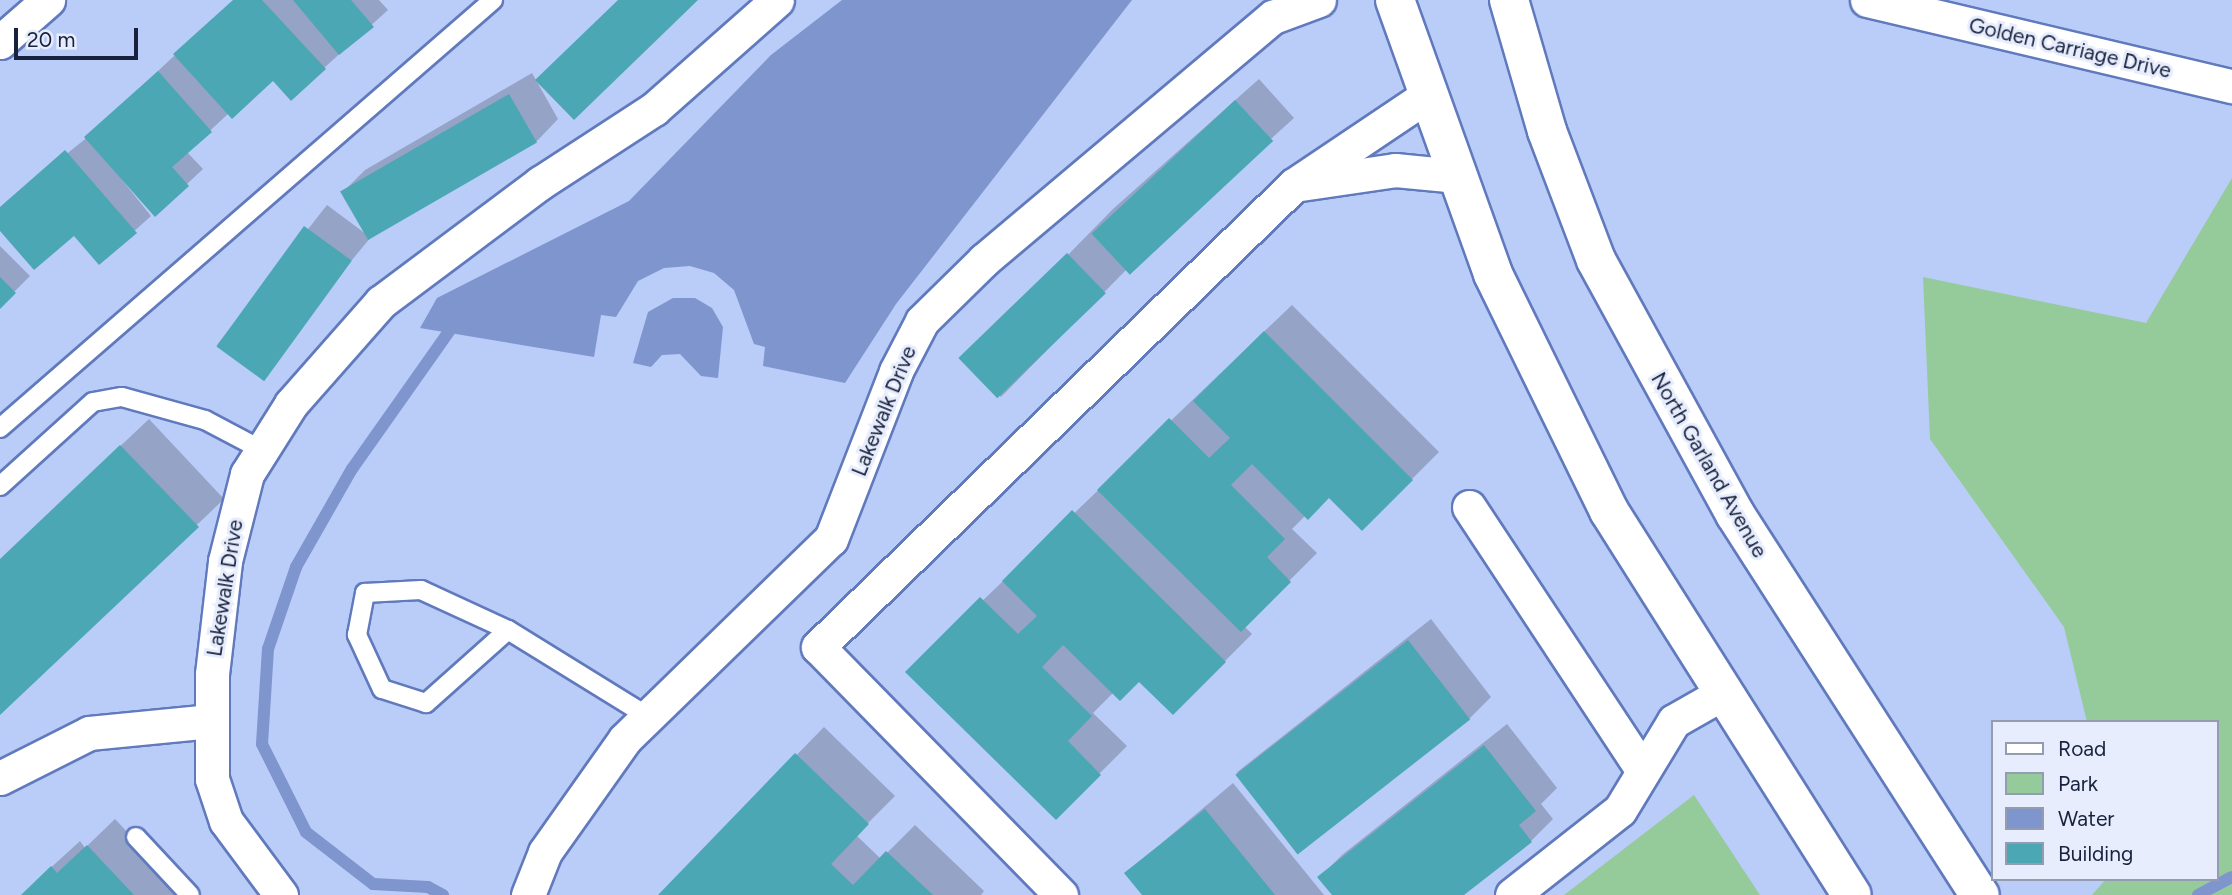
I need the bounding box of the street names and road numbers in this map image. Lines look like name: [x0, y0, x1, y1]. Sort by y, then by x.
street label: Golden Carriage Drive: [1967, 12, 2173, 84]
street label: Lakewalk Drive: [846, 342, 922, 480]
street label: North Garland Avenue: [1646, 368, 1772, 562]
street label: Lakewalk Drive: [202, 518, 248, 658]

